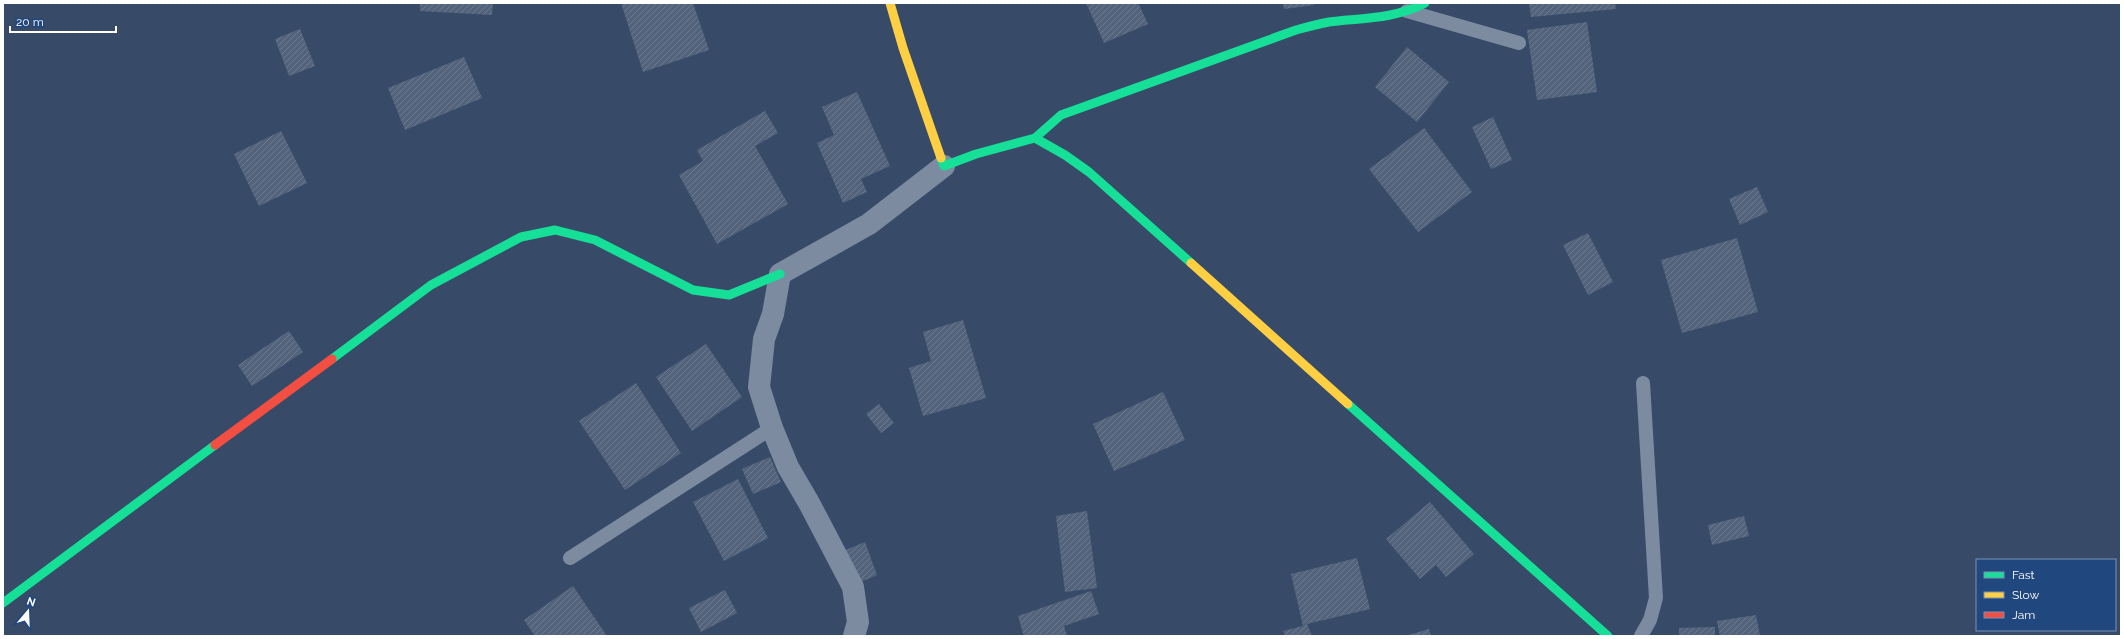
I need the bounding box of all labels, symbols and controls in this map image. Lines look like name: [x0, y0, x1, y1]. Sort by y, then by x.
scale bar: [10, 8, 116, 34]
text: 20 m: [16, 15, 44, 29]
legend: [1976, 559, 2116, 631]
text: Fast: [2012, 568, 2035, 582]
text: Slow: [2012, 588, 2039, 602]
north arrow: [8, 591, 48, 631]
text: N: [25, 595, 37, 610]
text: Jam: [2012, 608, 2035, 622]

